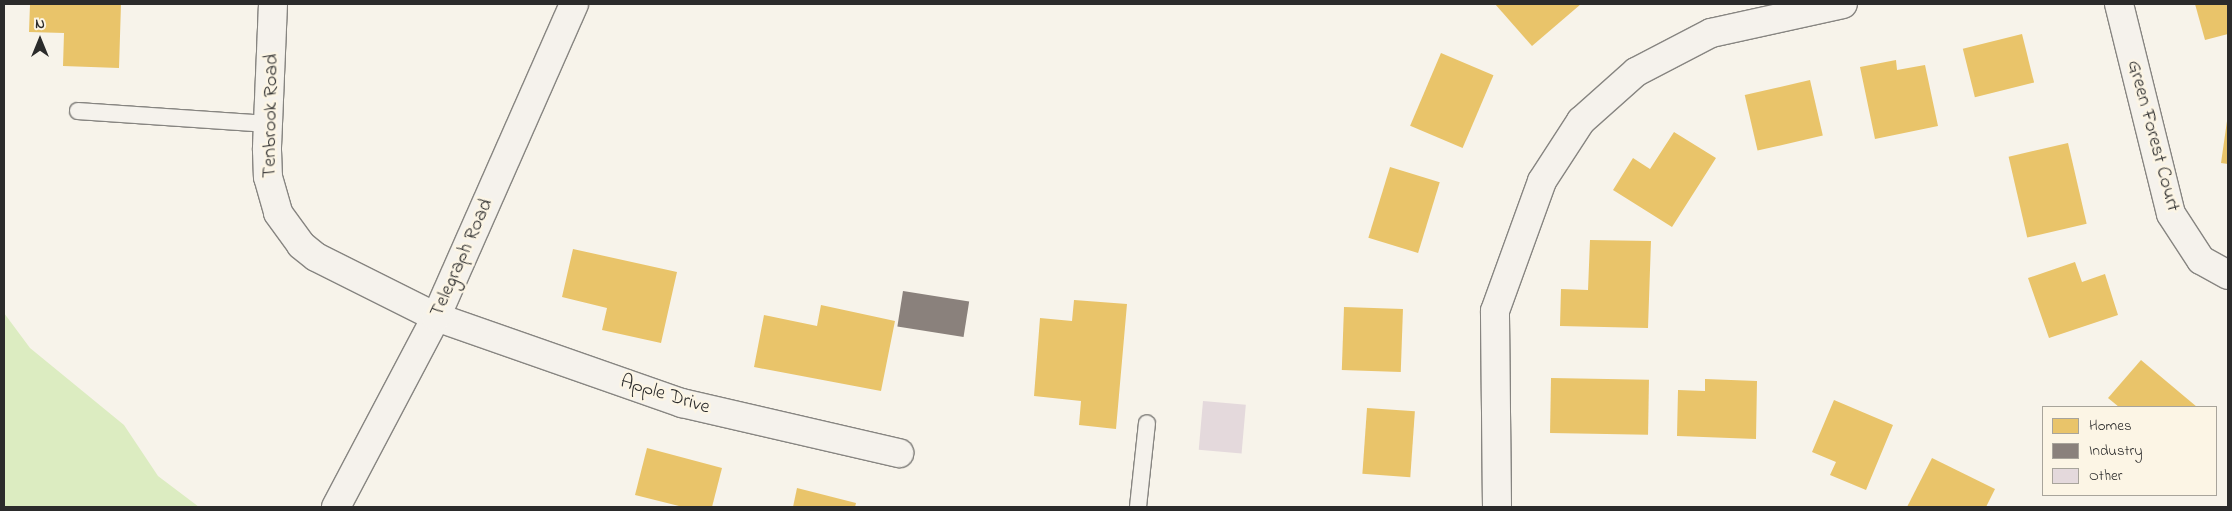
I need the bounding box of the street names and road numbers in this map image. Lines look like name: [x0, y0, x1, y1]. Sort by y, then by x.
street label: Tenbrook Road: [258, 54, 284, 178]
street label: Green Forest Court: [2121, 58, 2185, 214]
street label: Telegraph Road: [425, 195, 499, 321]
street label: Apple Drive: [617, 370, 713, 420]

